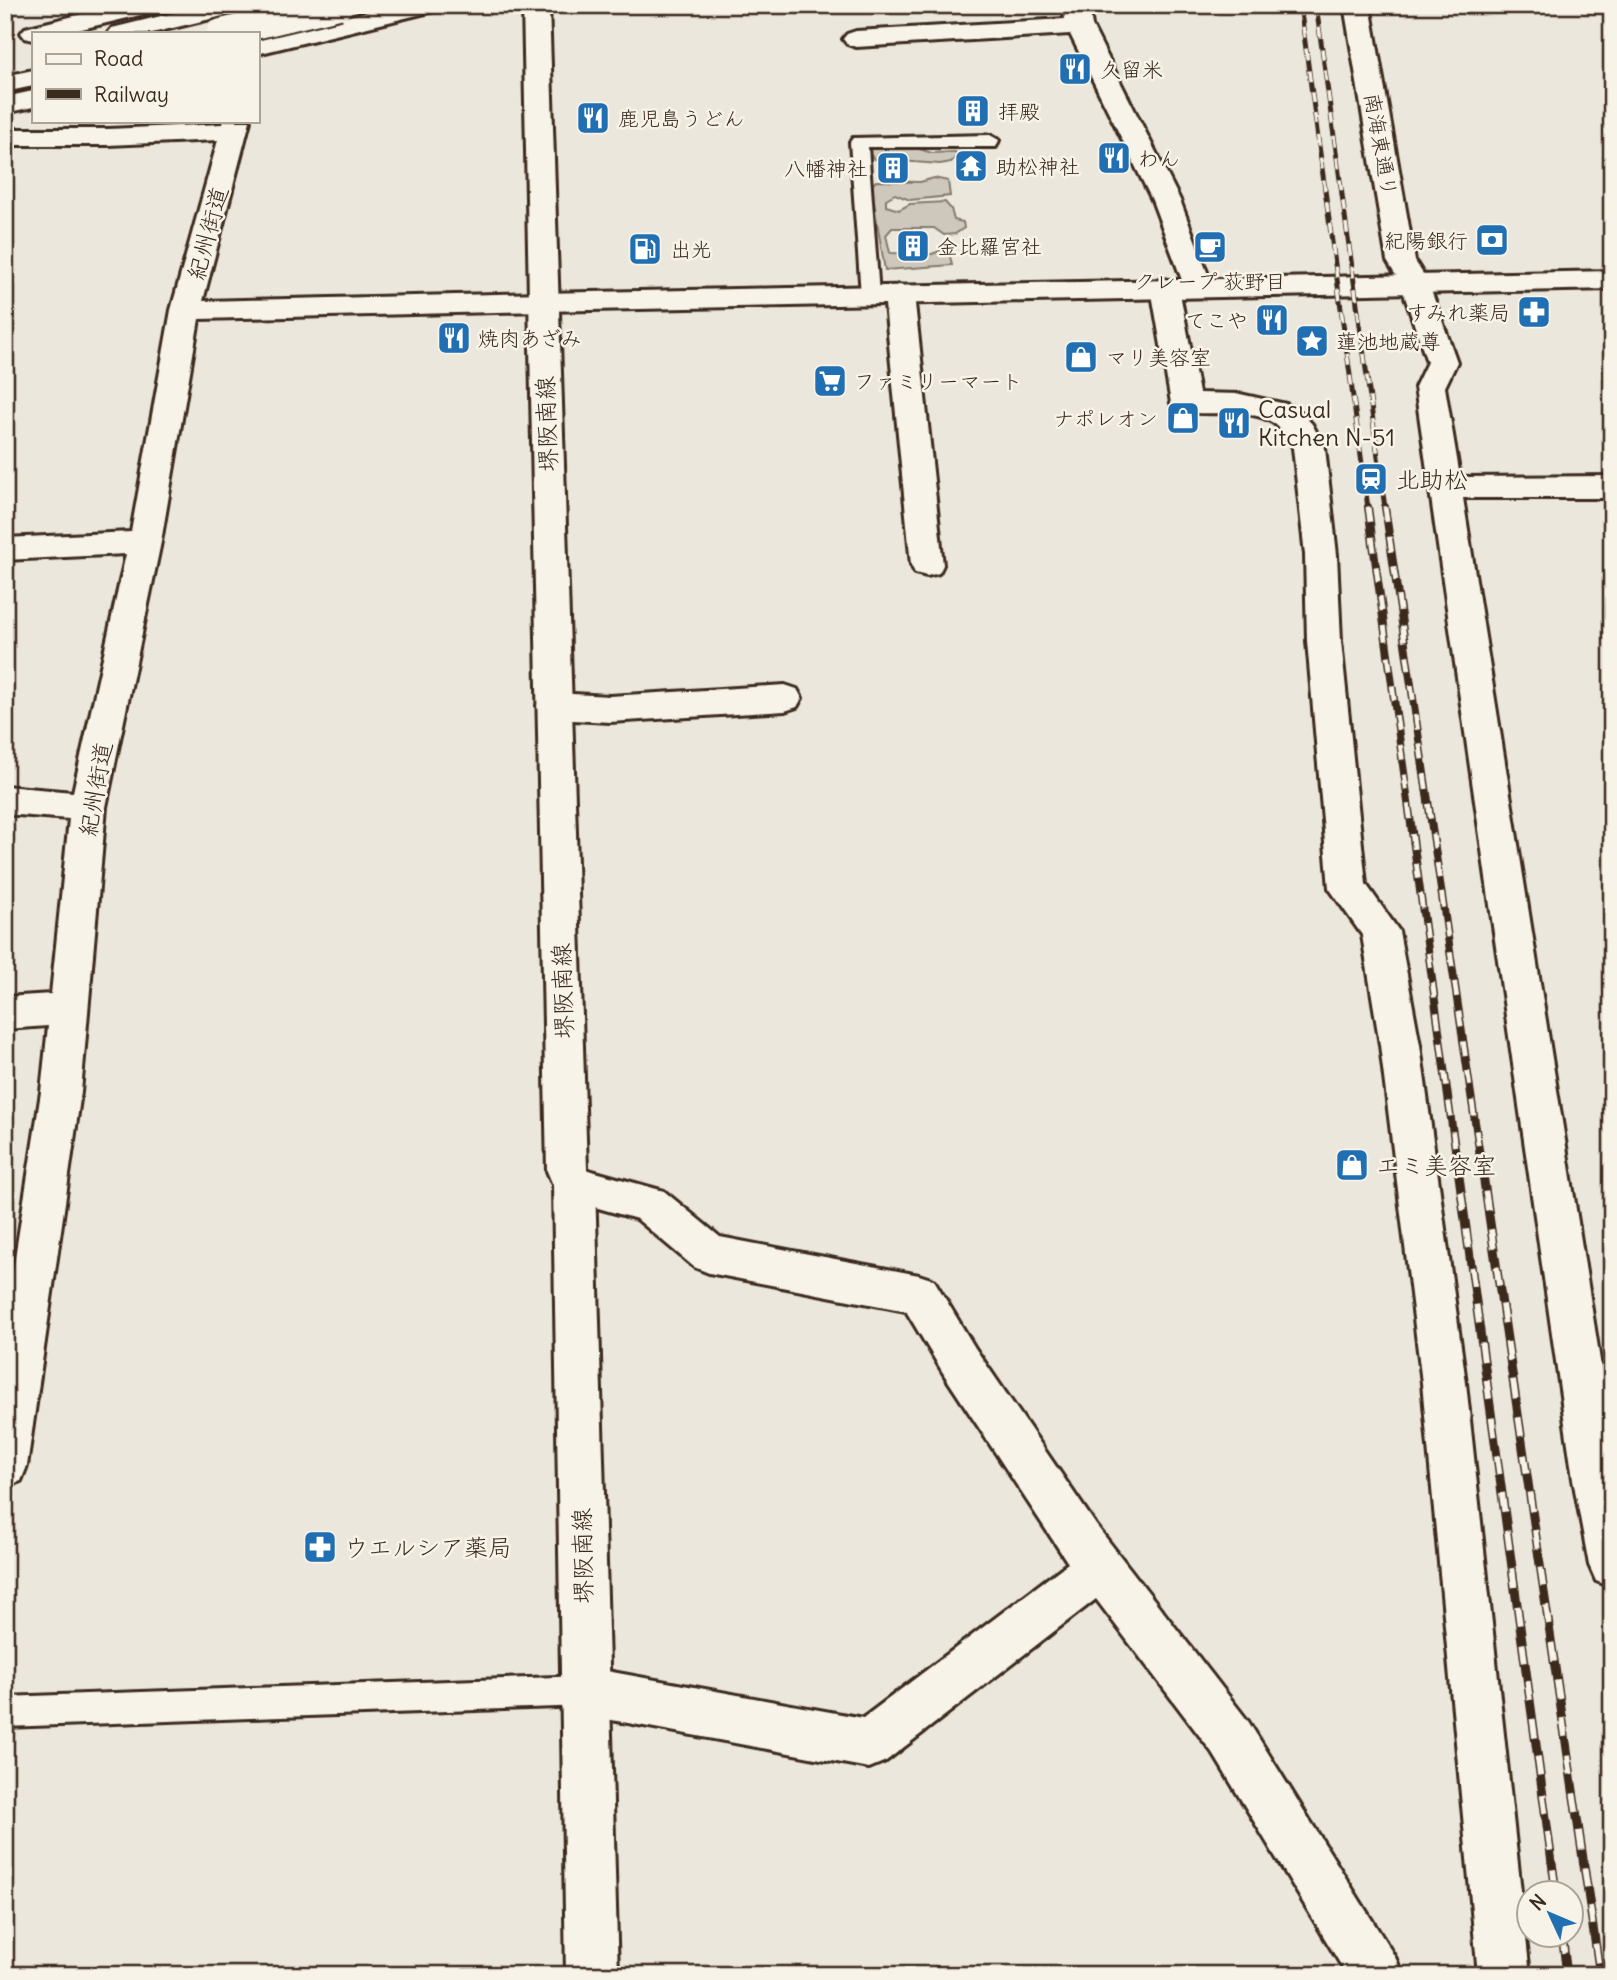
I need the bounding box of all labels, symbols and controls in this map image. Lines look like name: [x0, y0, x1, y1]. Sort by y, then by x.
legend: [32, 32, 259, 122]
text: Road: [94, 45, 143, 72]
restaurant icon: 久留米: [1056, 50, 1094, 88]
place label: 久留米: [1100, 56, 1163, 83]
text: Railway: [94, 81, 169, 108]
street label: 南海東通り: [1359, 91, 1403, 199]
building icon: 拝殿: [954, 92, 992, 130]
place label: 拝殿: [998, 98, 1040, 125]
restaurant icon: 鹿児島うどん: [574, 99, 612, 137]
place label: 鹿児島うどん: [618, 105, 744, 132]
restaurant icon: わん: [1095, 139, 1133, 177]
place label: わん: [1138, 145, 1180, 172]
temple icon: 助松神社: [952, 147, 990, 185]
building icon: 八幡神社: [874, 149, 912, 187]
place label: 助松神社: [996, 153, 1080, 180]
place label: 八幡神社: [784, 155, 868, 182]
street label: 紀州街道: [180, 183, 234, 283]
bank icon: 紀陽銀行: [1473, 221, 1511, 259]
building icon: 金比羅宮社: [894, 227, 932, 265]
place label: 紀陽銀行: [1384, 227, 1468, 254]
cafe icon: クレープ 荻野目: [1191, 228, 1229, 266]
fuel station icon: 出光: [626, 230, 664, 268]
place label: 金比羅宮社: [937, 233, 1042, 260]
place label: 出光: [670, 236, 712, 263]
place label: クレープ 荻野目: [1134, 268, 1286, 295]
pharmacy icon: すみれ薬局: [1515, 293, 1553, 331]
place label: すみれ薬局: [1407, 299, 1510, 326]
restaurant icon: てこや: [1253, 301, 1291, 339]
place label: てこや: [1185, 307, 1248, 334]
restaurant icon: 焼肉あざみ: [435, 319, 473, 357]
place icon: 蓮池地蔵尊: [1293, 322, 1331, 360]
place label: 焼肉あざみ: [478, 325, 582, 352]
place label: 蓮池地蔵尊: [1336, 328, 1441, 355]
shop icon: マリ美容室: [1062, 338, 1100, 376]
place label: マリ美容室: [1106, 344, 1211, 371]
supermarket icon: ファミリーマート: [811, 362, 849, 400]
place label: ファミリーマート: [854, 368, 1022, 395]
street label: 堺阪南線: [529, 376, 563, 472]
place label: Casual Kitchen N-51: [1258, 394, 1395, 452]
shop icon: ナポレオン: [1164, 399, 1202, 437]
restaurant icon: Casual Kitchen N-51: [1215, 404, 1253, 442]
place label: ナポレオン: [1053, 405, 1158, 432]
station icon: 北助松: [1352, 460, 1390, 498]
place label: 北助松: [1396, 464, 1468, 494]
street label: 紀州街道: [72, 739, 118, 839]
street label: 堺阪南線: [545, 943, 579, 1039]
shop icon: エミ美容室: [1333, 1146, 1371, 1184]
place label: エミ美容室: [1376, 1150, 1496, 1180]
street label: 堺阪南線: [566, 1508, 598, 1604]
pharmacy icon: ウエルシア薬局: [301, 1528, 339, 1566]
place label: ウエルシア薬局: [344, 1532, 512, 1562]
north arrow: [1516, 1878, 1586, 1948]
text: N: [1525, 1889, 1551, 1915]

